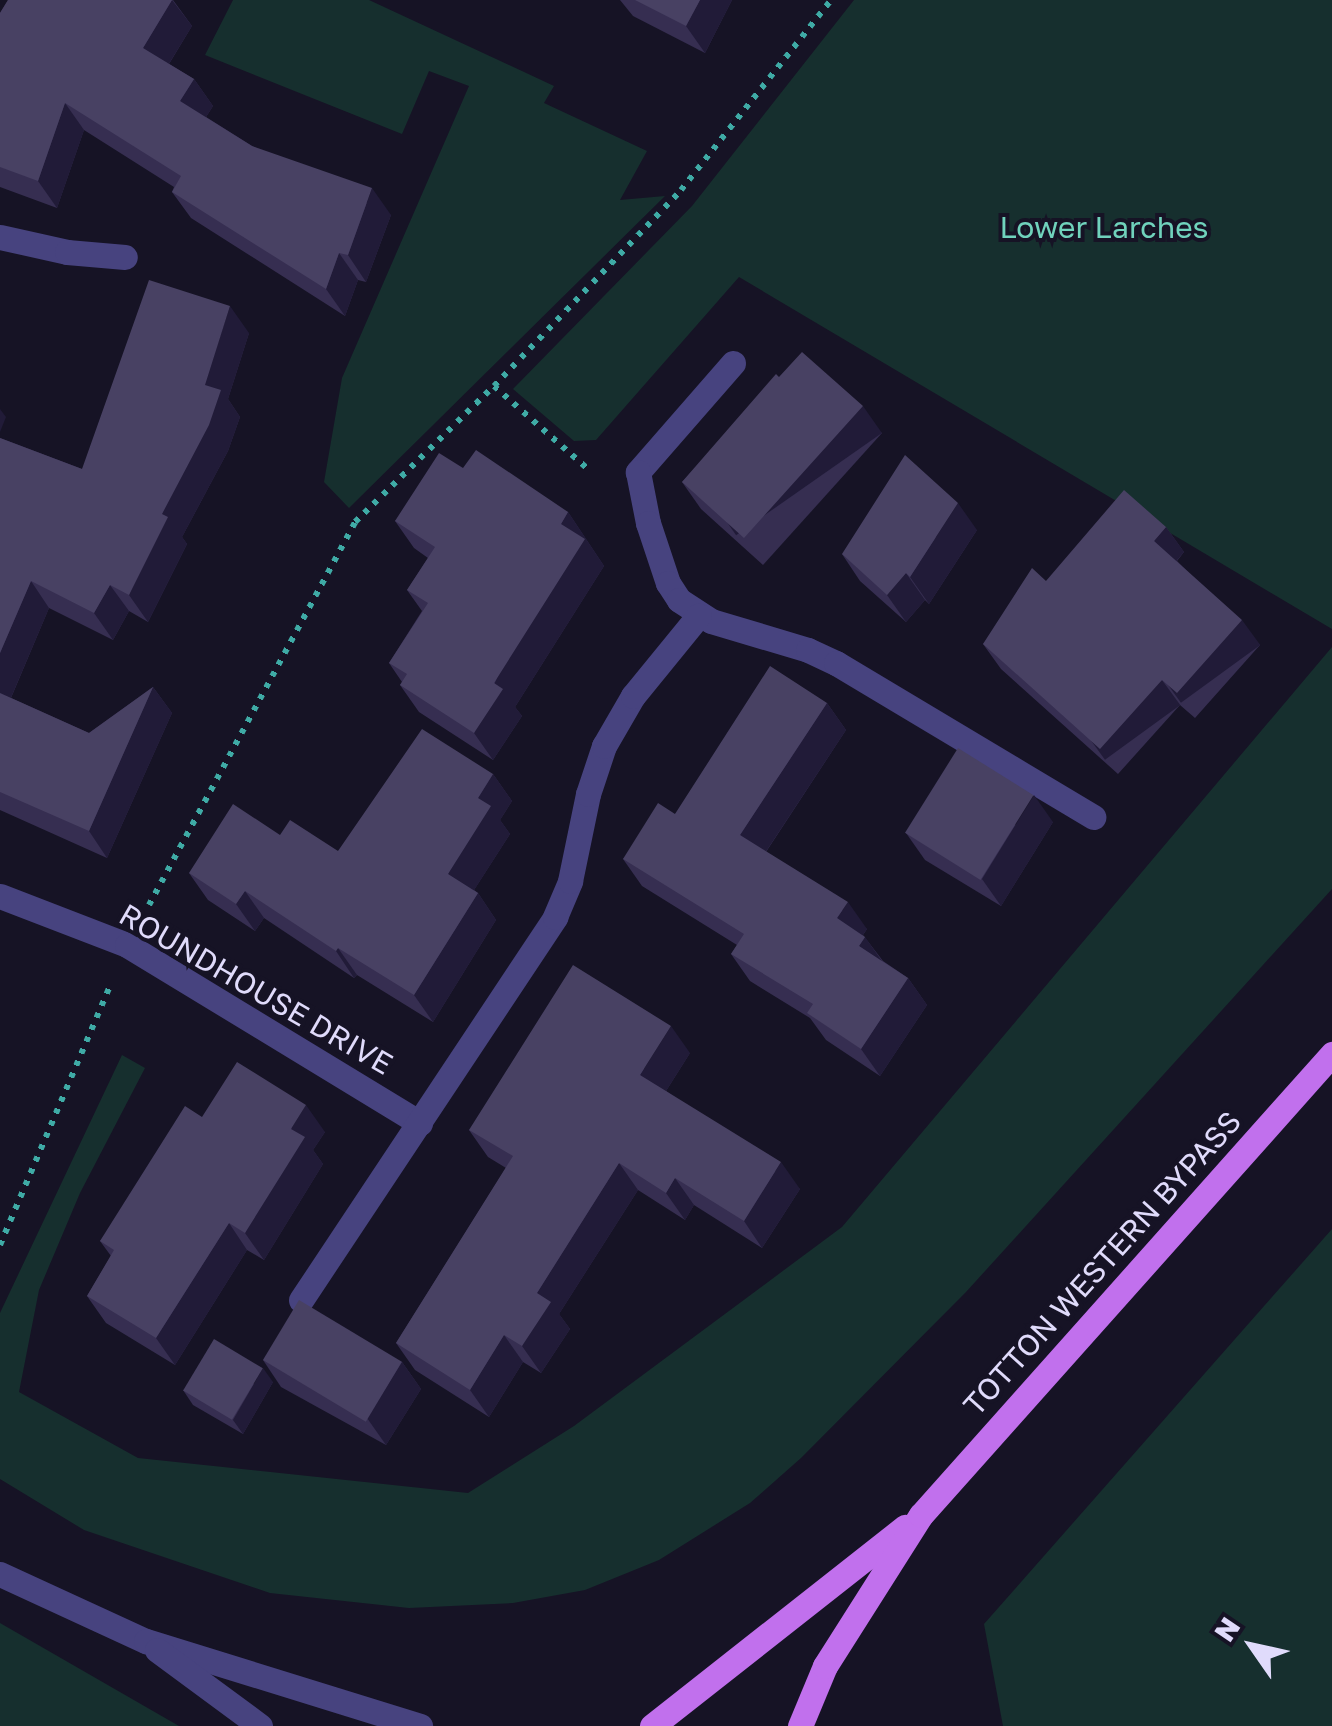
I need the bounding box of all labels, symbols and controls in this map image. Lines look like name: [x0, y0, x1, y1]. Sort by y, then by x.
park label: Lower Larches: [1000, 209, 1208, 245]
street label: ROUNDHOUSE DRIVE: [113, 896, 399, 1082]
street label: TOTTON WESTERN BYPASS: [956, 1103, 1248, 1423]
north arrow: [1202, 1596, 1302, 1696]
text: N: [1207, 1611, 1246, 1647]

